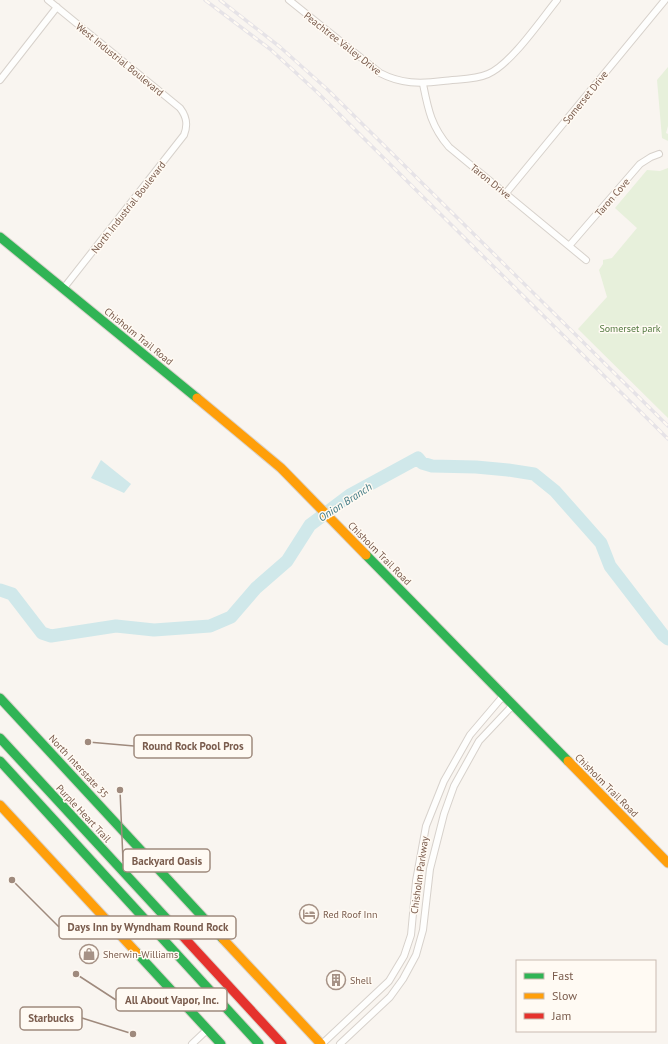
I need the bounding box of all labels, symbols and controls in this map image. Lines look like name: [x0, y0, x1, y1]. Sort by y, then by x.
street label: Peachtree Valley Drive: [301, 9, 384, 78]
street label: West Industrial Boulevard: [73, 20, 166, 99]
street label: Somerset Drive: [560, 68, 611, 127]
street label: North Industrial Boulevard: [88, 159, 168, 256]
street label: Taron Drive: [468, 161, 514, 202]
street label: Taron Cove: [592, 175, 633, 219]
street label: Chisholm Trail Road: [102, 305, 176, 368]
park label: Somerset park: [599, 322, 661, 335]
water label: Onion Branch: [316, 479, 375, 525]
street label: Chisholm Trail Road: [345, 519, 414, 588]
street label: North Interstate 35: [46, 732, 111, 801]
callout: Round Rock Pool Pros: [134, 735, 252, 758]
text: Round Rock Pool Pros: [142, 739, 244, 753]
street label: Chisholm Trail Road: [572, 751, 641, 820]
street label: Purple Heart Trail: [53, 782, 114, 845]
street label: Chisholm Parkway: [408, 835, 431, 915]
callout: Backyard Oasis: [123, 849, 210, 872]
text: Backyard Oasis: [132, 854, 203, 868]
hotel icon: Red Roof Inn: [298, 903, 320, 925]
place label: Red Roof Inn: [323, 908, 377, 921]
callout: Days Inn by Wyndham Round Rock: [59, 916, 236, 939]
text: Days Inn by Wyndham Round Rock: [68, 920, 229, 934]
shop icon: Sherwin-Williams: [78, 943, 100, 965]
place label: Sherwin-Williams: [103, 948, 178, 961]
legend: [516, 960, 656, 1032]
text: Fast: [552, 968, 573, 983]
building icon: Shell: [325, 969, 347, 991]
place label: Shell: [350, 974, 372, 987]
callout: All About Vapor, Inc.: [116, 988, 227, 1011]
text: Slow: [552, 988, 577, 1003]
text: All About Vapor, Inc.: [125, 993, 219, 1007]
callout: Starbucks: [20, 1007, 82, 1030]
text: Jam: [551, 1008, 571, 1023]
text: Starbucks: [28, 1011, 74, 1025]

